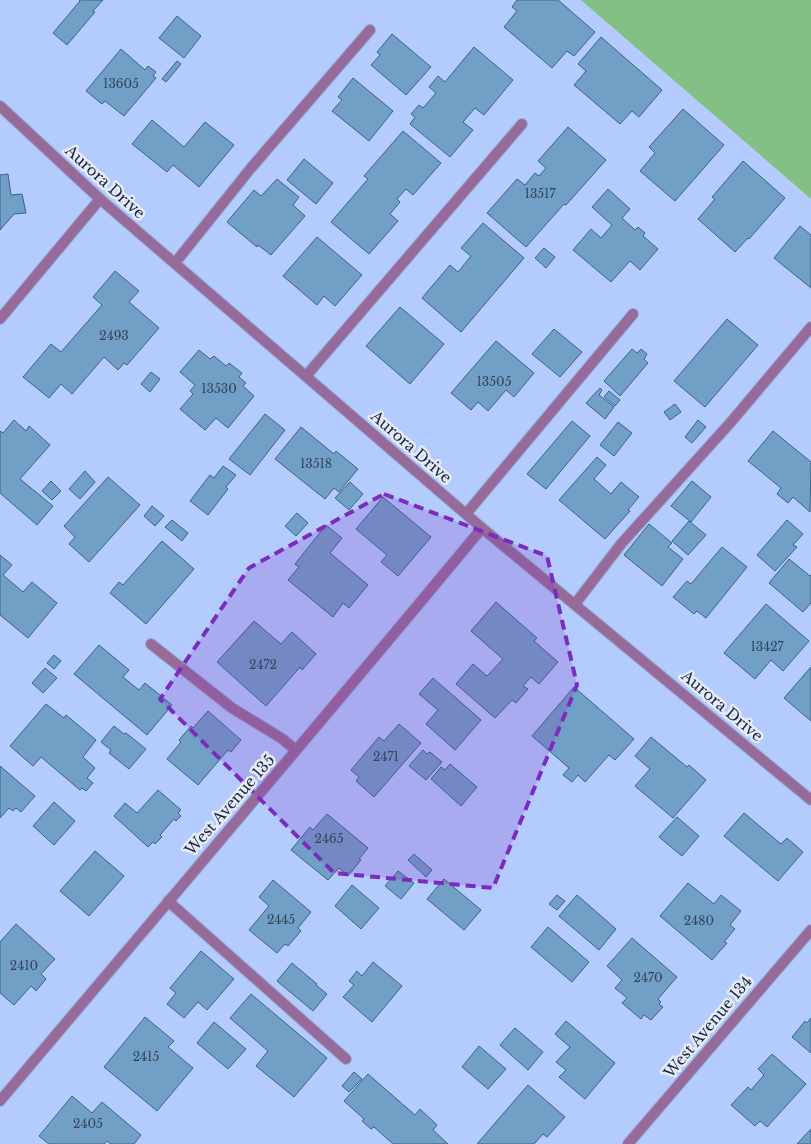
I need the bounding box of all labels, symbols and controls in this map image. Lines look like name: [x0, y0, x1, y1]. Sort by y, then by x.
house number: 13605: [103, 76, 139, 91]
street label: Aurora Drive: [61, 140, 149, 222]
house number: 13517: [525, 186, 556, 201]
house number: 2493: [99, 328, 129, 343]
house number: 13505: [477, 374, 512, 389]
house number: 13530: [201, 381, 237, 396]
street label: Aurora Drive: [366, 406, 456, 487]
house number: 13518: [300, 456, 332, 471]
house number: 13427: [750, 639, 785, 654]
house number: 2472: [249, 657, 277, 672]
street label: Aurora Drive: [677, 665, 767, 745]
house number: 2471: [373, 749, 399, 764]
street label: West Avenue 135: [180, 750, 279, 860]
house number: 2465: [315, 831, 344, 846]
house number: 2445: [267, 912, 295, 927]
house number: 2480: [684, 913, 714, 928]
house number: 2410: [10, 958, 38, 973]
house number: 2470: [633, 970, 663, 985]
street label: West Avenue 134: [659, 972, 756, 1082]
house number: 2415: [133, 1049, 159, 1064]
house number: 2405: [73, 1116, 103, 1131]

